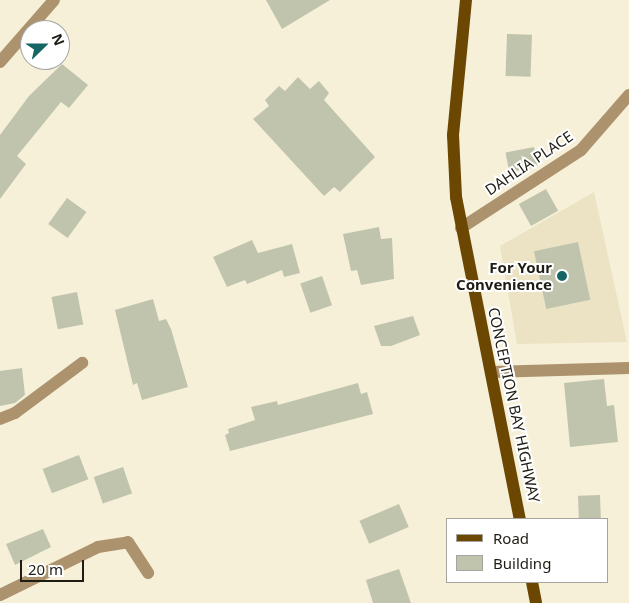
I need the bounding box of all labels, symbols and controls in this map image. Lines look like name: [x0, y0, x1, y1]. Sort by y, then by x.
north arrow: [20, 20, 70, 70]
text: N: [47, 31, 69, 48]
street label: DAHLIA PLACE: [482, 127, 576, 199]
place label: For Your Convenience: [456, 258, 552, 293]
marker: For Your Convenience: [556, 270, 568, 282]
street label: CONCEPTION BAY HIGHWAY: [484, 306, 544, 504]
legend: [446, 518, 609, 583]
text: Road: [493, 528, 529, 548]
scale bar: [22, 550, 86, 582]
text: Building: [493, 553, 551, 573]
text: 20 m: [28, 559, 63, 579]

